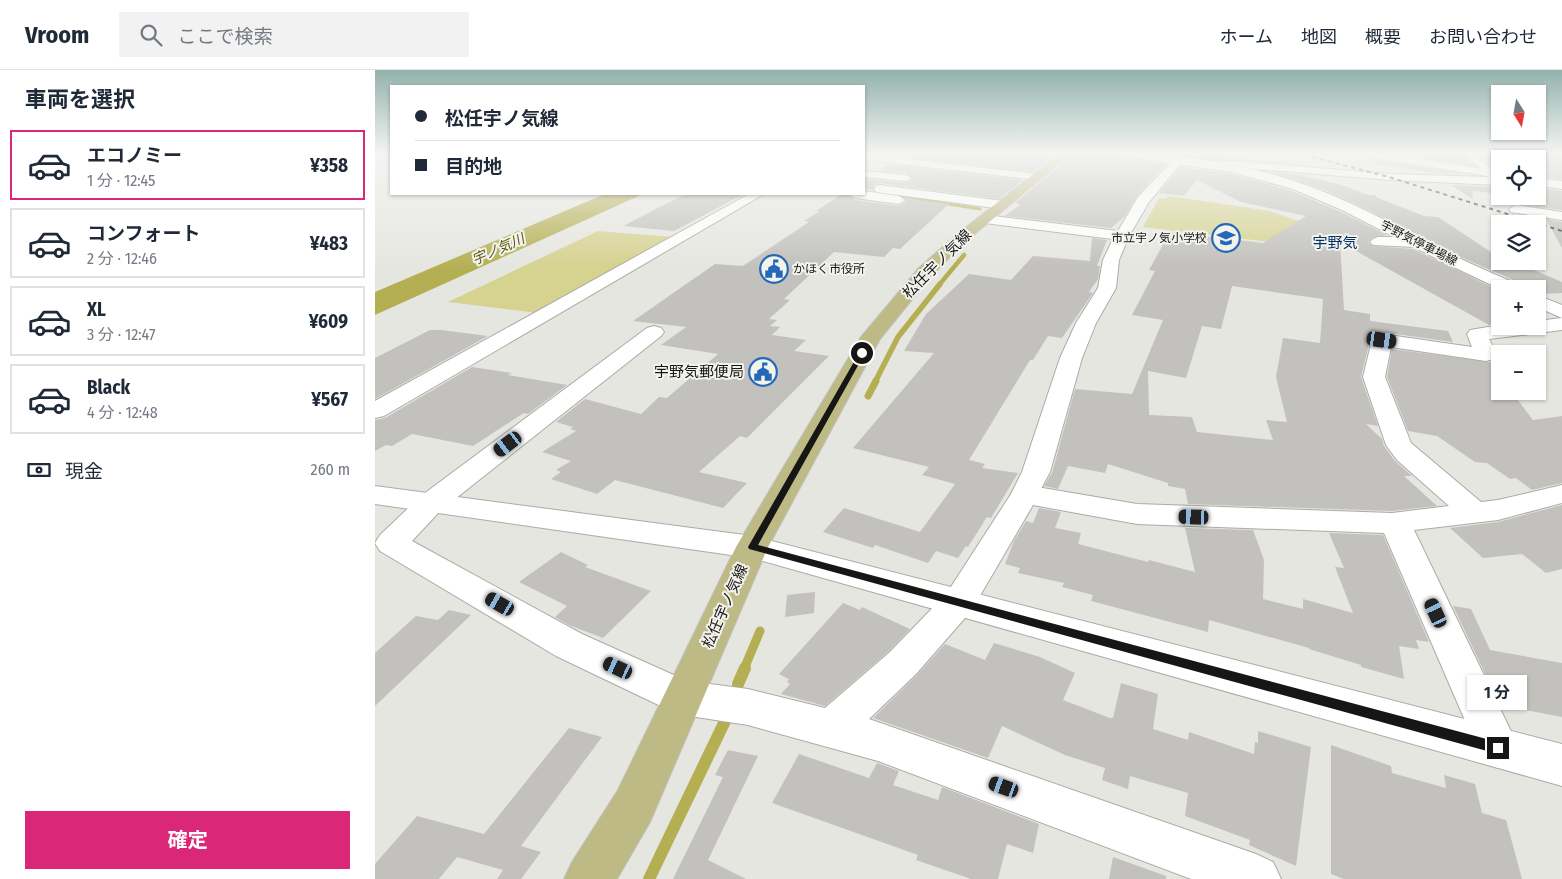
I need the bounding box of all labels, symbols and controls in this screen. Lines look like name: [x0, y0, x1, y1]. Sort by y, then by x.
search box: [119, 12, 469, 57]
text: Vroom: [25, 21, 89, 49]
icon: search: [137, 21, 165, 49]
text: ここで検索: [177, 25, 272, 48]
text: ホーム: [1220, 26, 1273, 48]
text: 地図: [1301, 26, 1337, 48]
text: 概要: [1365, 26, 1401, 48]
text: お問い合わせ: [1429, 26, 1537, 48]
north arrow: [1491, 85, 1546, 140]
map controls: [1491, 85, 1546, 400]
text: 車両を選択: [25, 86, 135, 113]
text: 松任宇ノ気線: [445, 107, 559, 130]
icon: car: [27, 143, 72, 188]
text: エコノミー: [87, 144, 182, 167]
button: locate: [1491, 150, 1546, 205]
text: ¥358: [310, 154, 348, 177]
text: 目的地: [445, 155, 502, 178]
text: 1 分 · 12:45: [87, 171, 155, 190]
button: layers: [1491, 215, 1546, 270]
street label: 宇野気停車場線: [1378, 218, 1460, 268]
icon: car: [27, 221, 72, 266]
text: コンフォート: [87, 222, 200, 245]
school or university icon: 市立宇ノ気小学校: [1211, 223, 1241, 253]
street label: 松任宇ノ気線: [899, 226, 975, 302]
water label: 宇ノ気川: [469, 229, 529, 269]
place label: 市立宇ノ気小学校: [1111, 231, 1207, 245]
text: ¥483: [310, 232, 348, 255]
district label: 宇野気: [1312, 234, 1358, 252]
text: 2 分 · 12:46: [87, 249, 157, 268]
public building icon: かほく市役所: [759, 254, 789, 284]
place label: かほく市役所: [793, 262, 865, 276]
button: +: [1491, 280, 1546, 335]
text: XL: [87, 298, 106, 321]
icon: car: [27, 299, 72, 344]
text: ¥609: [309, 310, 348, 333]
text: 3 分 · 12:47: [87, 325, 155, 344]
car: [1366, 330, 1397, 350]
route start: [851, 342, 873, 364]
button: −: [1491, 345, 1546, 400]
public building icon: 宇野気郵便局: [748, 357, 778, 387]
place label: 宇野気郵便局: [654, 363, 744, 381]
text: Black: [87, 376, 130, 399]
icon: car: [27, 377, 72, 422]
text: ¥567: [311, 388, 348, 411]
text: 4 分 · 12:48: [87, 403, 158, 422]
car: [491, 429, 524, 459]
icon: cash: [25, 456, 53, 484]
text: 現金: [65, 460, 103, 483]
text: 260 m: [311, 460, 350, 479]
car: [1178, 509, 1209, 525]
street label: 松任宇ノ気線: [698, 561, 752, 651]
car: [483, 590, 516, 618]
car: [1422, 596, 1449, 630]
car: [601, 655, 634, 681]
callout: 1 分: [1468, 676, 1528, 710]
text: 1 分: [1484, 683, 1510, 702]
route end: [1487, 737, 1509, 759]
car: [987, 775, 1020, 799]
button: 確定: [25, 811, 350, 869]

